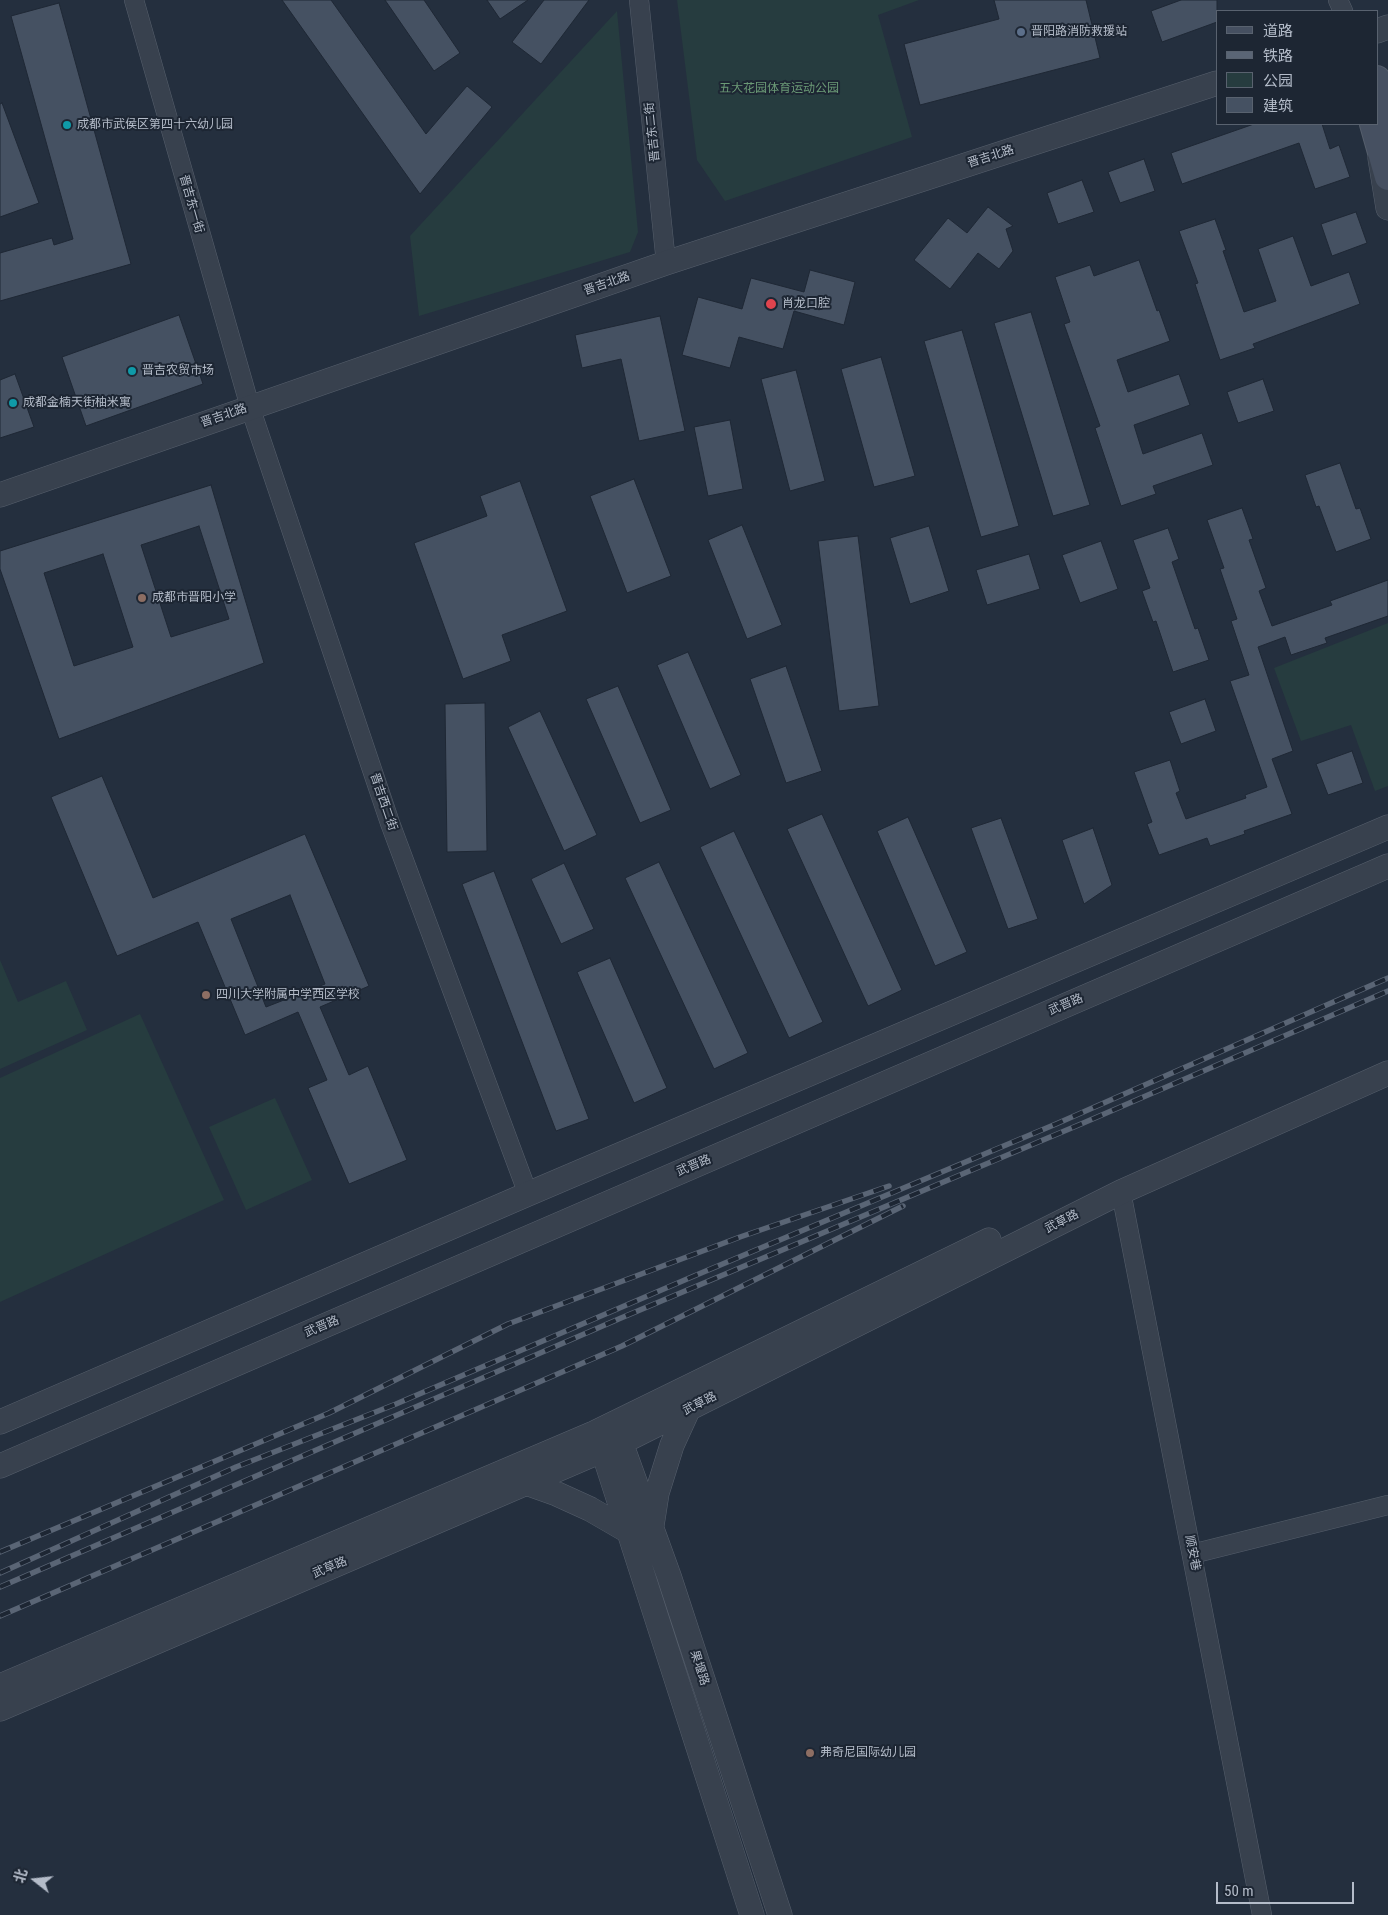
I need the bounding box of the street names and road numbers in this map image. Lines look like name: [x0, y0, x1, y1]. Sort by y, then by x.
street label: 晋吉东二街: [643, 101, 663, 163]
street label: 晋吉北路: [966, 143, 1016, 171]
street label: 晋吉东一街: [176, 173, 206, 235]
street label: 晋吉北路: [582, 269, 632, 299]
street label: 晋吉北路: [199, 401, 249, 431]
street label: 晋吉西二街: [366, 771, 400, 833]
street label: 武晋路: [1047, 991, 1085, 1019]
street label: 武晋路: [675, 1152, 713, 1180]
street label: 武草路: [1043, 1207, 1081, 1237]
street label: 武晋路: [303, 1313, 341, 1341]
street label: 武草路: [681, 1389, 719, 1419]
street label: 顺安巷: [1181, 1534, 1203, 1572]
street label: 武草路: [311, 1554, 349, 1582]
street label: 果堰路: [687, 1649, 711, 1687]

